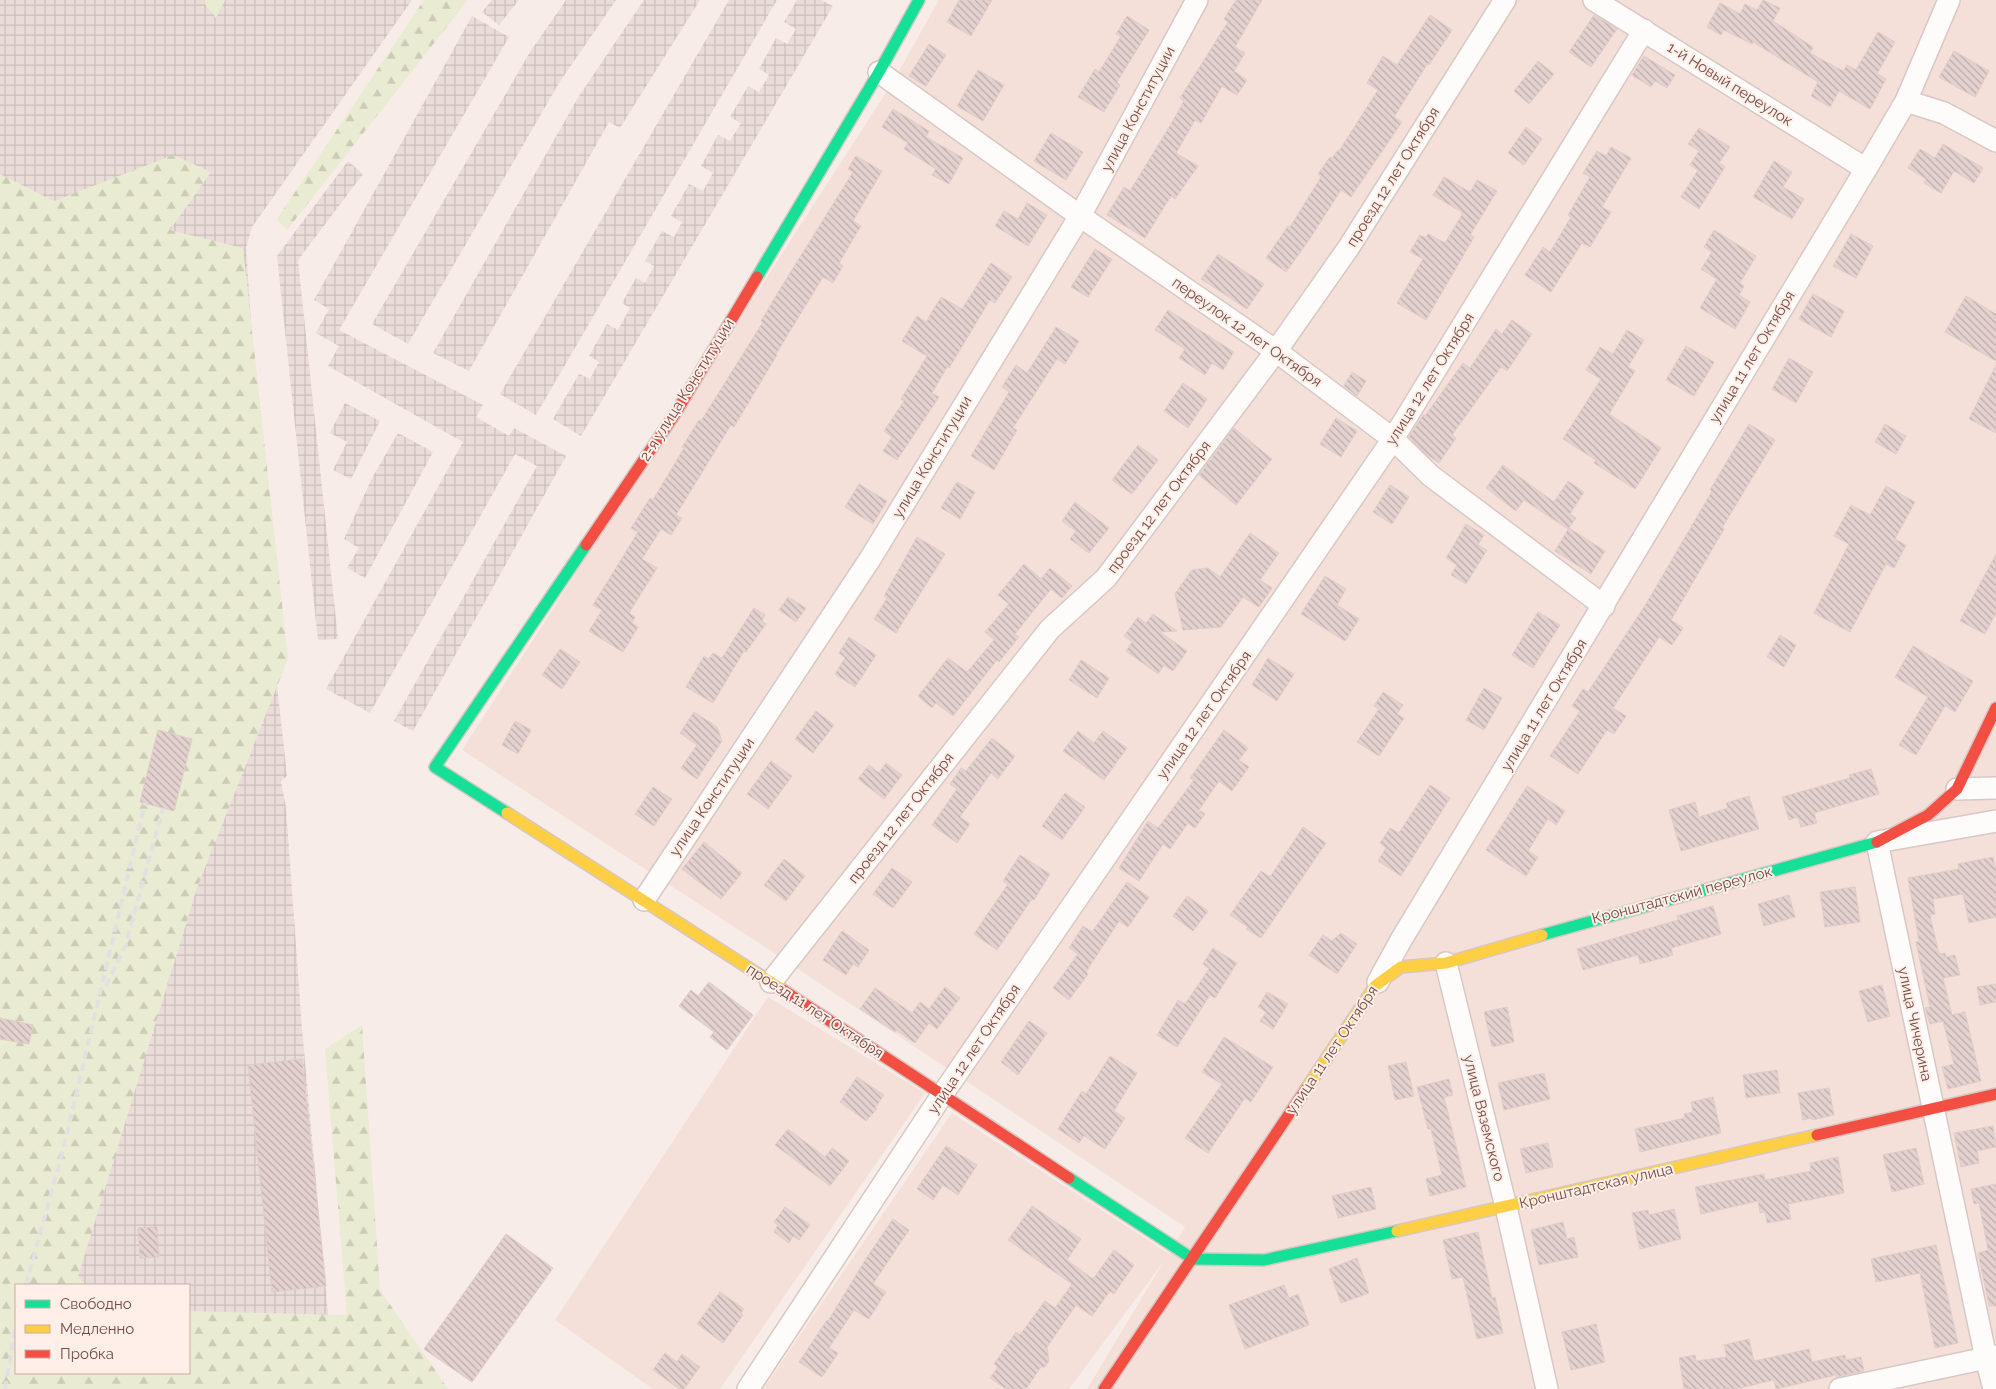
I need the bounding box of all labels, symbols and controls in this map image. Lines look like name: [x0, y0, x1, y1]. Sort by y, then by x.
street label: 1-й Новый переулок: [1664, 38, 1796, 130]
street label: улица Конституции: [1097, 43, 1179, 175]
street label: проезд 12 лет Октября: [1343, 104, 1443, 250]
street label: переулок 12 лет Октября: [1169, 273, 1325, 391]
street label: улица 11 лет Октября: [1705, 288, 1799, 426]
street label: улица 12 лет Октября: [1382, 310, 1478, 448]
street label: 2-я улица Конституции: [636, 316, 738, 464]
street label: улица Конституции: [888, 393, 976, 521]
street label: проезд 12 лет Октября: [1103, 437, 1215, 577]
street label: улица 11 лет Октября: [1497, 636, 1591, 774]
street label: улица 12 лет Октября: [1153, 647, 1255, 783]
street label: улица Конституции: [666, 734, 758, 860]
street label: проезд 12 лет Октября: [844, 749, 958, 887]
street label: Кронштадтский переулок: [1590, 862, 1774, 928]
street label: проезд 11 лет Октября: [743, 960, 887, 1062]
street label: улица Чичерина: [1894, 965, 1936, 1083]
street label: улица 12 лет Октября: [924, 981, 1024, 1117]
street label: улица 11 лет Октября: [1282, 982, 1382, 1118]
street label: улица Вяземского: [1460, 1053, 1508, 1183]
street label: Кронштадтская улица: [1517, 1160, 1675, 1212]
legend: [15, 1284, 190, 1374]
text: Свободно: [60, 1295, 132, 1313]
text: Медленно: [60, 1320, 134, 1338]
text: Пробка: [60, 1345, 114, 1363]

